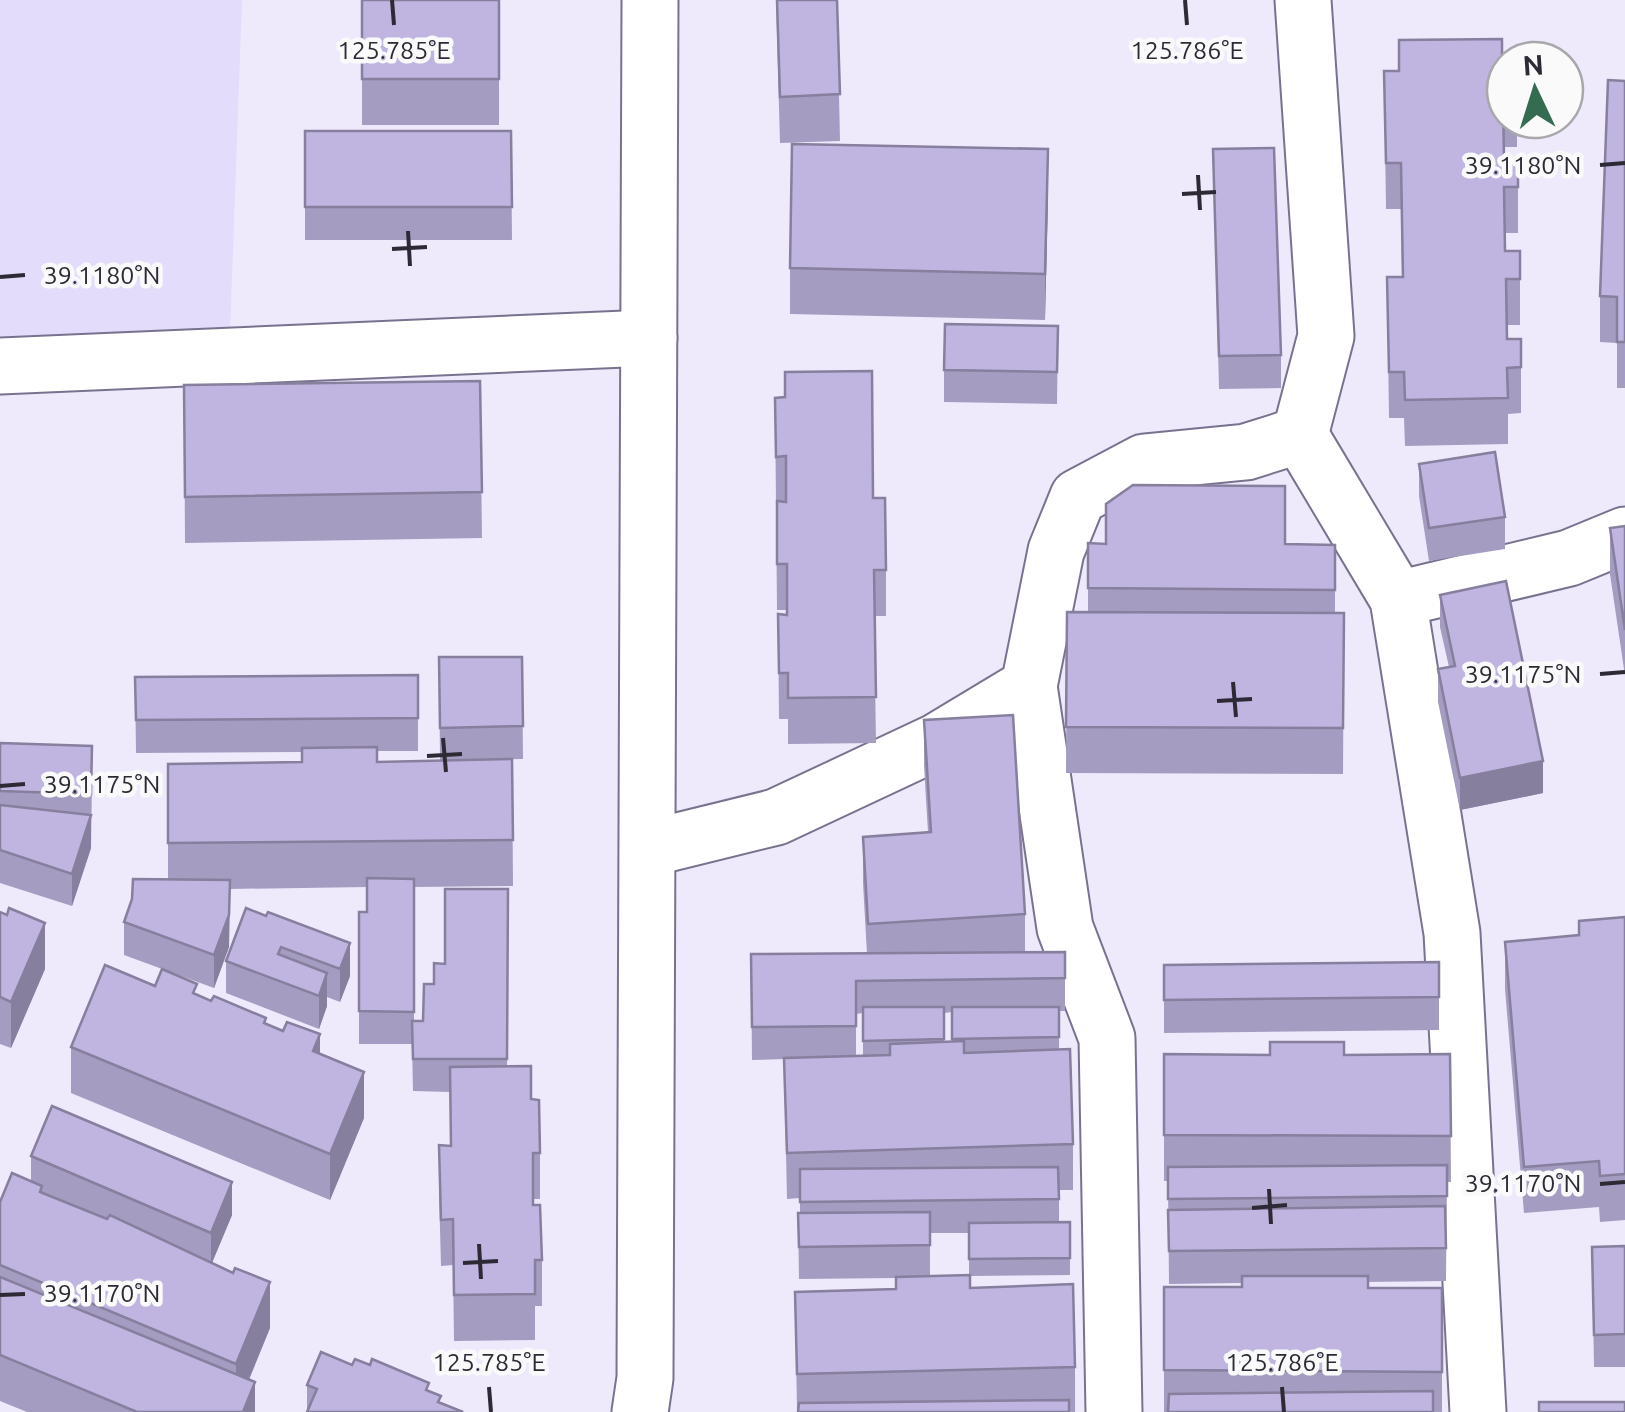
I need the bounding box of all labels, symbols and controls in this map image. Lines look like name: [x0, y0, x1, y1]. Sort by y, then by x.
text: 125.785°E: [338, 36, 450, 64]
text: 125.786°E: [1131, 36, 1243, 64]
north arrow: [1485, 40, 1585, 140]
text: N: [1522, 48, 1545, 81]
text: 39.1180°N: [1465, 151, 1581, 179]
text: 39.1180°N: [44, 261, 160, 289]
text: 39.1175°N: [1465, 660, 1581, 688]
text: 39.1175°N: [44, 770, 160, 798]
text: 39.1170°N: [1465, 1169, 1581, 1197]
text: 39.1170°N: [44, 1279, 160, 1307]
text: 125.785°E: [433, 1348, 545, 1376]
text: 125.786°E: [1226, 1348, 1338, 1376]

